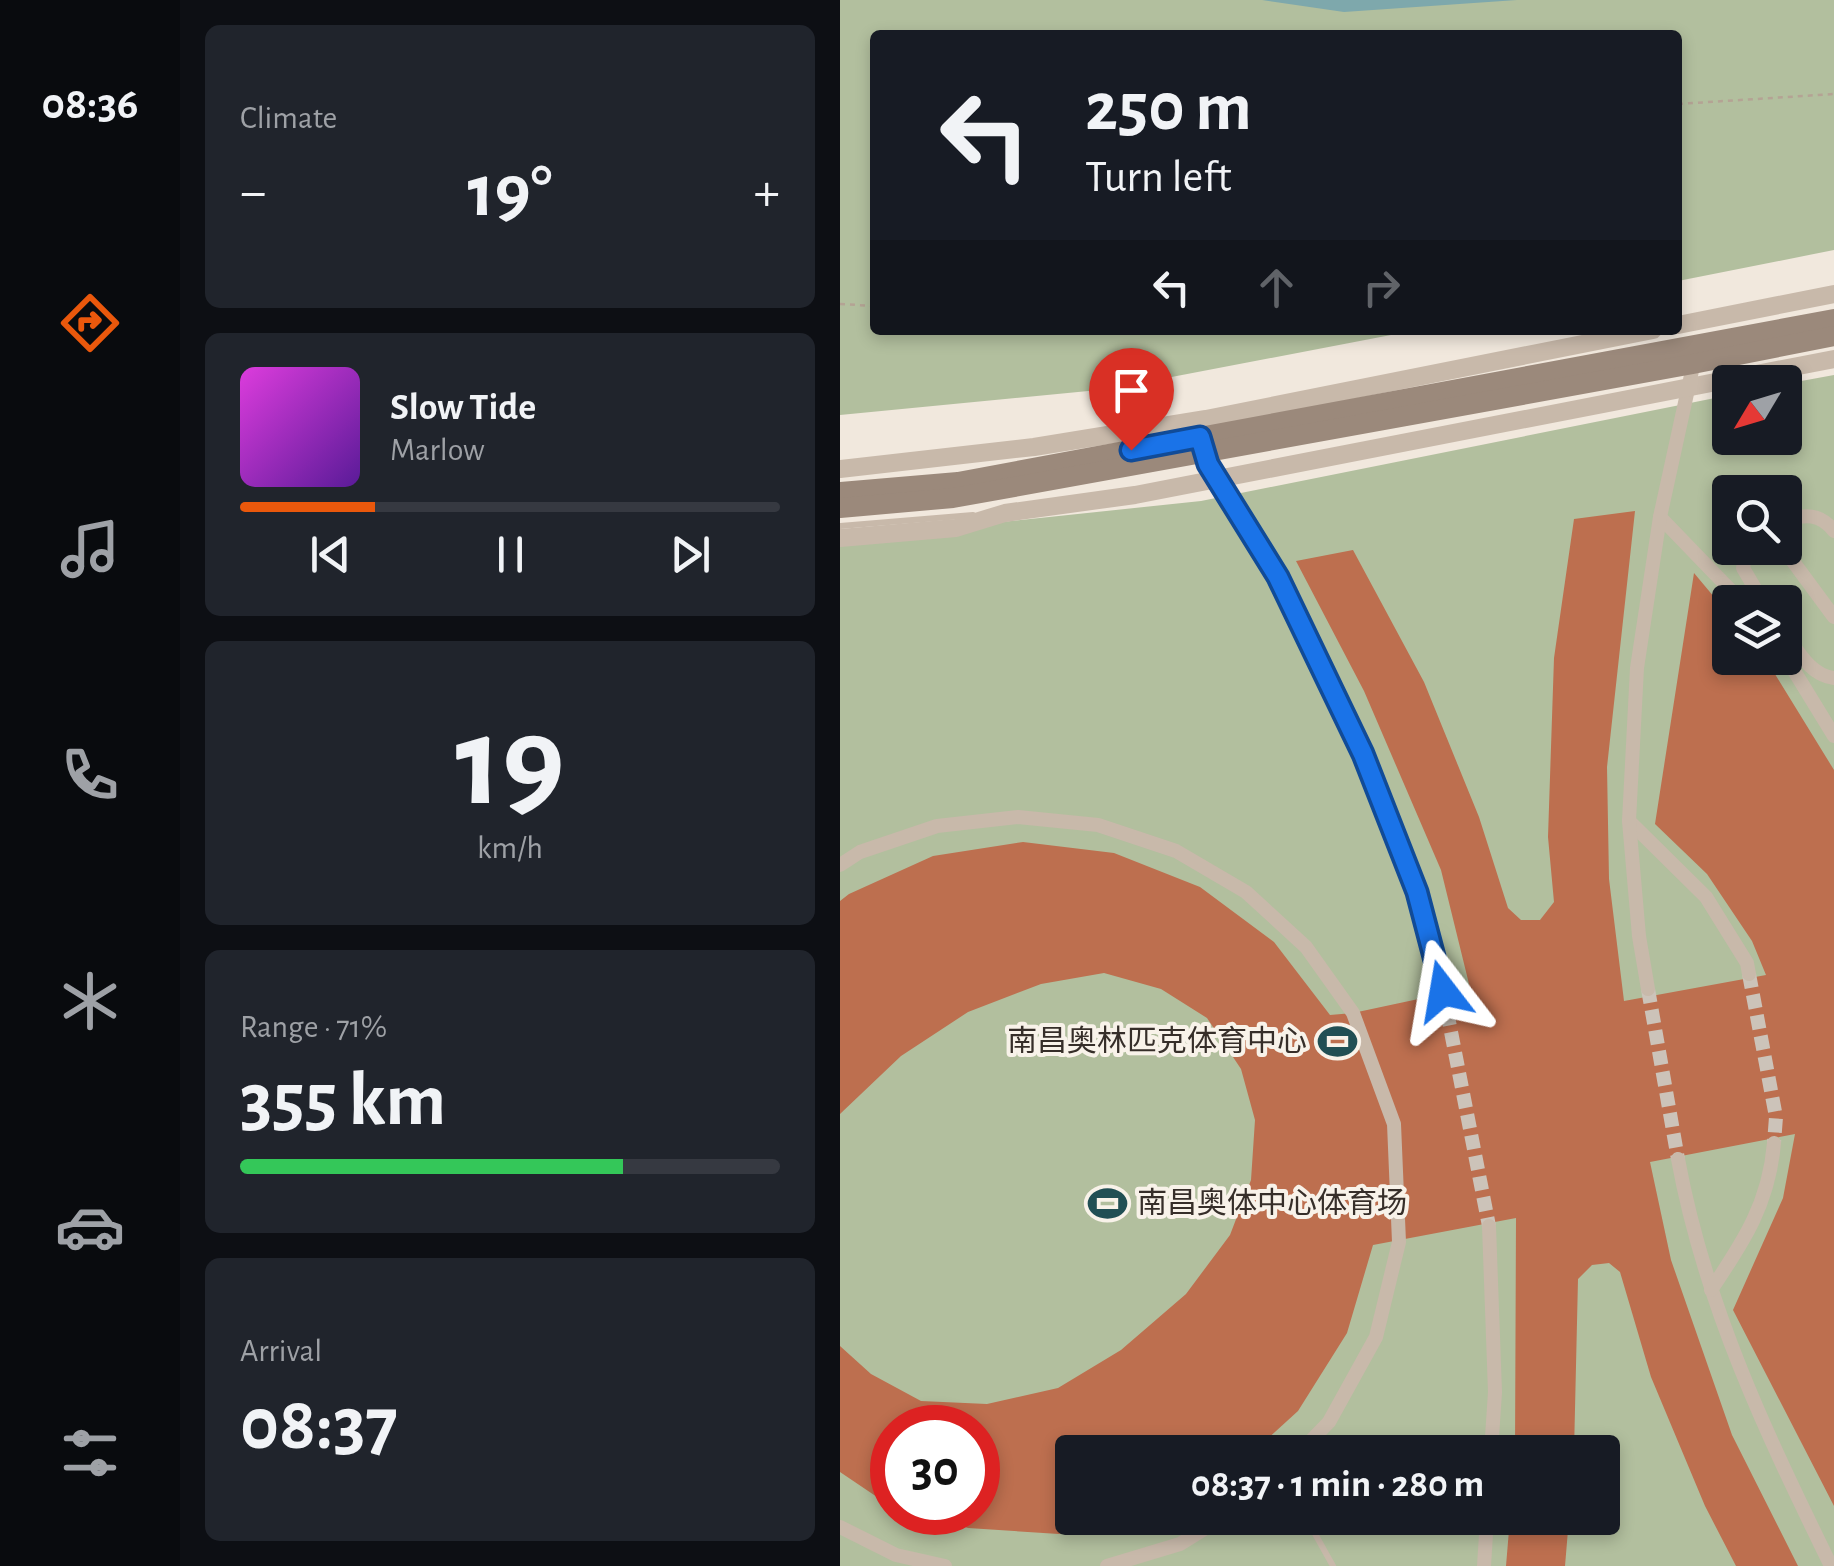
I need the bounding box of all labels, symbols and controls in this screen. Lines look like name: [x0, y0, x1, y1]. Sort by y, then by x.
icon: left: [920, 70, 1050, 200]
text: 250 m: [1085, 73, 1252, 143]
text: 08:36: [41, 82, 139, 127]
text: Climate: [240, 102, 337, 134]
text: 19°: [467, 155, 553, 230]
text: Turn left: [1085, 155, 1232, 200]
text: −: [240, 165, 266, 220]
text: +: [754, 165, 780, 220]
icon: left: [1144, 260, 1199, 315]
icon: ahead: [1249, 260, 1304, 315]
icon: right: [1354, 260, 1409, 315]
icon: directions: [55, 288, 125, 358]
pin: [1089, 348, 1174, 451]
icon: arrive: [1104, 363, 1159, 418]
north arrow: [1712, 365, 1802, 455]
map controls: [1712, 365, 1802, 675]
text: Slow Tide: [390, 389, 536, 427]
text: Marlow: [390, 434, 485, 466]
button: search: [1712, 475, 1802, 565]
icon: music: [55, 514, 125, 584]
icon: previous: [303, 527, 358, 582]
icon: pause: [483, 527, 538, 582]
icon: next: [663, 527, 718, 582]
button: layers: [1712, 585, 1802, 675]
text: 19: [455, 699, 565, 829]
icon: phone: [55, 740, 125, 810]
text: km/h: [477, 832, 543, 864]
position arrow: [1391, 939, 1495, 1043]
icon: climate: [55, 966, 125, 1036]
text: Range · 71%: [240, 1011, 387, 1043]
sports icon: 南昌奥林匹克体育中心: [1316, 1021, 1358, 1063]
place label: 南昌奥林匹克体育中心: [1007, 1025, 1307, 1057]
text: 355 km: [240, 1064, 446, 1139]
sports icon: 南昌奥体中心体育场: [1086, 1183, 1128, 1225]
place label: 南昌奥体中心体育场: [1137, 1187, 1407, 1219]
icon: car: [55, 1192, 125, 1262]
text: Arrival: [240, 1335, 322, 1367]
text: 08:37: [240, 1388, 398, 1463]
speed limit sign: 30: [870, 1405, 1000, 1535]
icon: filters: [55, 1418, 125, 1488]
text: 08:37 · 1 min · 280 m: [1191, 1466, 1484, 1504]

